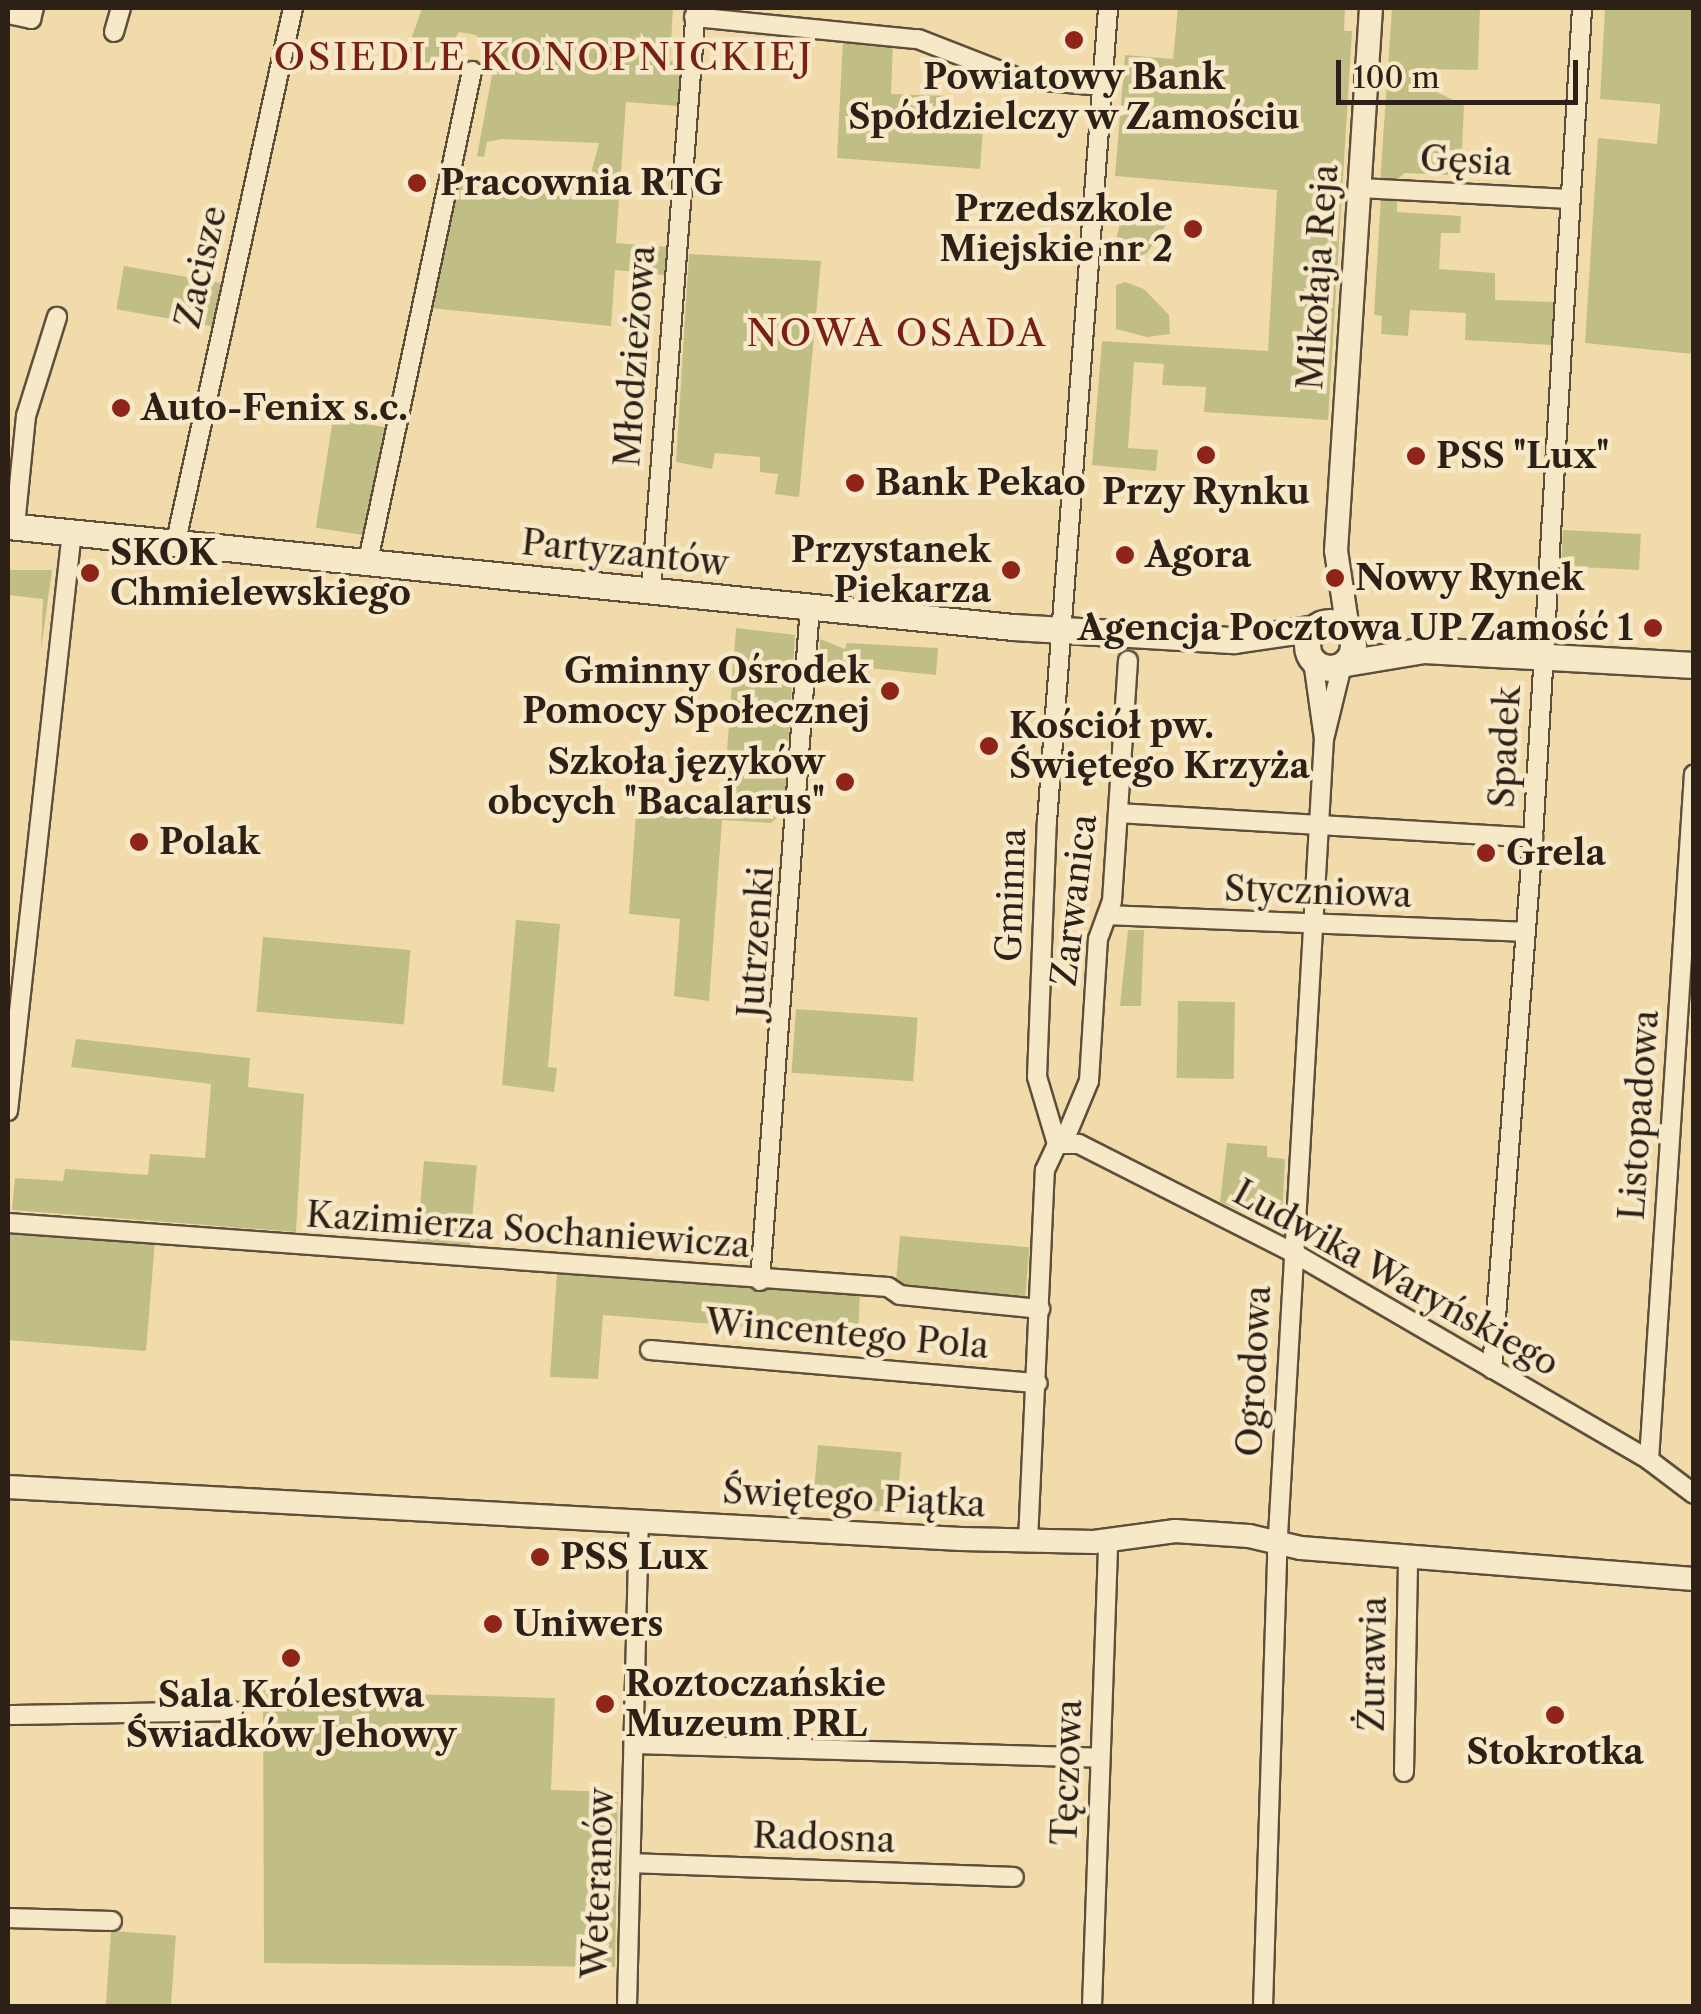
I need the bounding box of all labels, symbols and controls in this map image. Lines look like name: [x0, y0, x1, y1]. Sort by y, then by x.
marker: Powiatowy Bank Spółdzielczy w Zamościu: [1063, 29, 1085, 51]
district label: OSIEDLE KONOPNICKIEJ: [274, 34, 814, 80]
scale bar: [1341, 40, 1584, 102]
place label: Powiatowy Bank Spółdzielczy w Zamościu: [847, 56, 1301, 138]
text: 100 m: [1353, 59, 1440, 96]
street label: Gęsia: [1419, 138, 1513, 184]
place label: Pracownia RTG: [440, 162, 724, 204]
street label: Mikołaja Reja: [1289, 163, 1347, 391]
marker: Pracownia RTG: [404, 170, 430, 196]
place label: Przedszkole Miejskie nr 2: [939, 188, 1173, 270]
street label: Zacisze: [167, 202, 235, 332]
marker: Przedszkole Miejskie nr 2: [1182, 218, 1204, 240]
street label: Młodzieżowa: [606, 244, 664, 468]
district label: NOWA OSADA: [745, 310, 1049, 356]
place label: Auto-Fenix s.c.: [141, 387, 408, 429]
marker: Auto-Fenix s.c.: [110, 397, 132, 419]
place label: PSS "Lux": [1436, 435, 1610, 477]
marker: Przy Rynku: [1195, 444, 1217, 466]
marker: PSS "Lux": [1405, 445, 1427, 467]
place label: Bank Pekao: [875, 462, 1086, 504]
place label: Przy Rynku: [1102, 471, 1310, 513]
marker: Bank Pekao: [844, 472, 866, 494]
street label: Partyzantów: [519, 521, 731, 585]
place label: Przystanek Piekarza: [791, 529, 991, 611]
place label: SKOK Chmielewskiego: [110, 532, 411, 614]
place label: Agora: [1145, 534, 1251, 576]
marker: Agora: [1114, 544, 1136, 566]
place label: Nowy Rynek: [1355, 557, 1585, 599]
marker: Przystanek Piekarza: [1000, 559, 1022, 581]
marker: SKOK Chmielewskiego: [79, 562, 101, 584]
marker: Nowy Rynek: [1324, 567, 1346, 589]
place label: Agencja Pocztowa UP Zamość 1: [1076, 607, 1633, 649]
marker: Agencja Pocztowa UP Zamość 1: [1642, 617, 1664, 639]
place label: Gminny Ośrodek Pomocy Społecznej: [521, 650, 870, 732]
marker: Gminny Ośrodek Pomocy Społecznej: [879, 680, 901, 702]
street label: Spadek: [1481, 685, 1529, 809]
place label: Kościół pw. Świętego Krzyża: [1009, 705, 1310, 787]
marker: Kościół pw. Świętego Krzyża: [978, 735, 1000, 757]
place label: Szkoła języków obcych "Bacalarus": [487, 741, 825, 823]
marker: Szkoła języków obcych "Bacalarus": [834, 771, 856, 793]
street label: Zarwanica: [1043, 812, 1105, 988]
place label: Polak: [159, 821, 260, 863]
street label: Gminna: [988, 827, 1034, 963]
marker: Polak: [128, 831, 150, 853]
place label: Grela: [1506, 832, 1606, 874]
marker: Grela: [1475, 842, 1497, 864]
street label: Jutrzenki: [730, 865, 782, 1019]
street label: Styczniowa: [1223, 868, 1413, 916]
street label: Listopadowa: [1611, 1008, 1667, 1222]
street label: Ludwika Waryńskiego: [1225, 1171, 1567, 1385]
street label: Kazimierza Sochaniewicza: [305, 1194, 751, 1266]
street label: Ogrodowa: [1229, 1284, 1279, 1458]
street label: Wincentego Pola: [704, 1301, 990, 1367]
street label: Świętego Piątka: [721, 1470, 987, 1526]
place label: PSS Lux: [560, 1536, 708, 1578]
marker: PSS Lux: [529, 1546, 551, 1568]
street label: Żurawia: [1351, 1596, 1395, 1732]
place label: Uniwers: [513, 1603, 663, 1645]
marker: Uniwers: [482, 1613, 504, 1635]
marker: Sala Królestwa Świadków Jehowy: [280, 1647, 302, 1669]
place label: Roztoczańskie Muzeum PRL: [625, 1663, 886, 1745]
place label: Sala Królestwa Świadków Jehowy: [125, 1674, 457, 1756]
marker: Roztoczańskie Muzeum PRL: [594, 1693, 616, 1715]
street label: Tęczowa: [1043, 1698, 1091, 1846]
marker: Stokrotka: [1544, 1704, 1566, 1726]
place label: Stokrotka: [1466, 1731, 1644, 1773]
street label: Weteranów: [574, 1787, 622, 1979]
street label: Radosna: [752, 1815, 896, 1861]

